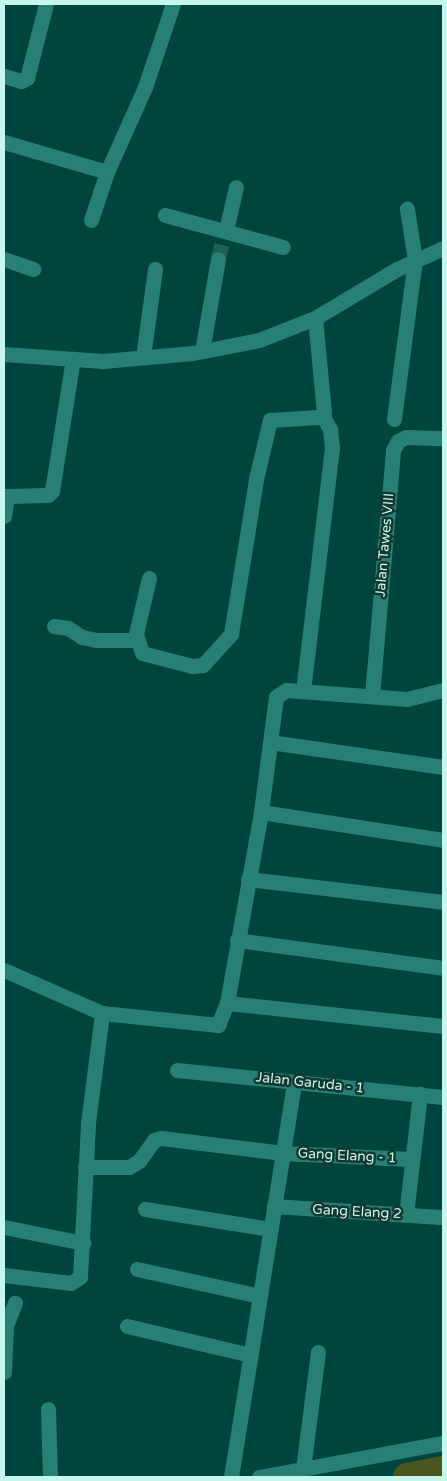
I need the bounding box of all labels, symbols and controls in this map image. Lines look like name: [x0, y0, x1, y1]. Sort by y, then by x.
street label: Jalan Tawes VIII: [372, 492, 398, 598]
street label: Jalan Garuda - 1: [255, 1069, 365, 1097]
street label: Gang Elang - 1: [297, 1145, 397, 1167]
street label: Gang Elang 2: [312, 1201, 402, 1223]

